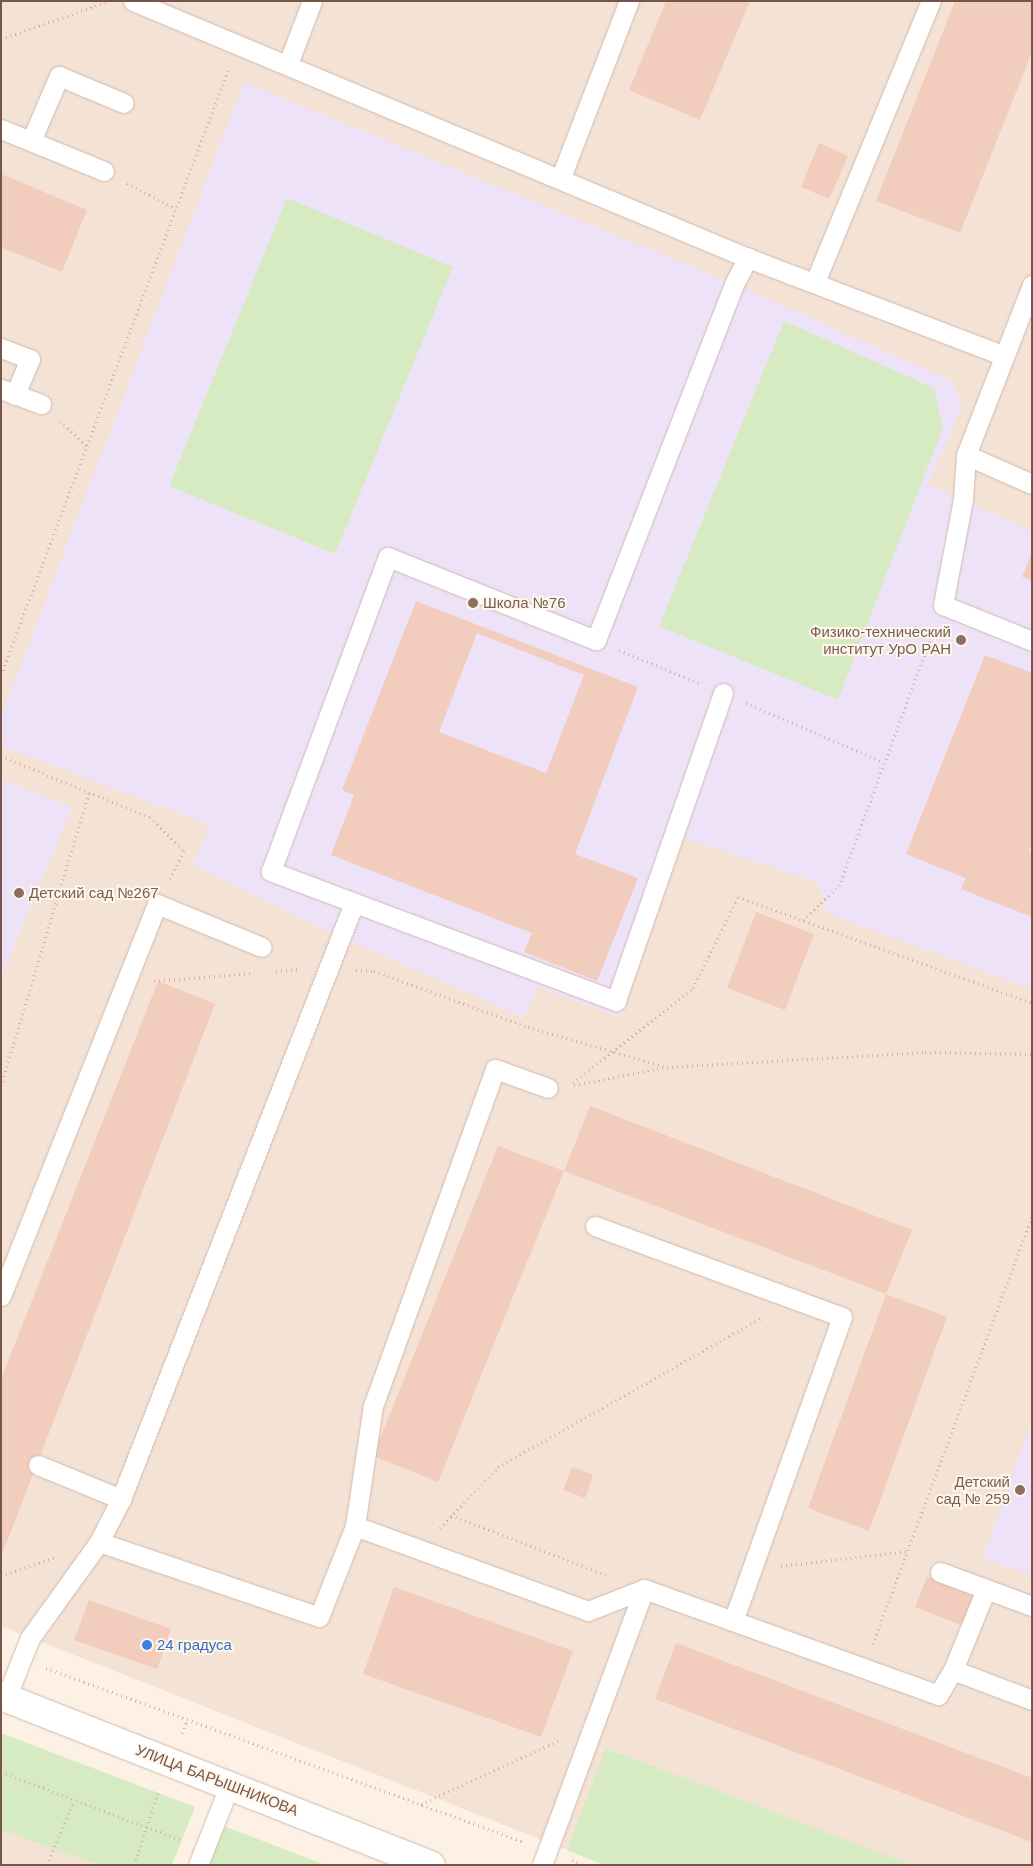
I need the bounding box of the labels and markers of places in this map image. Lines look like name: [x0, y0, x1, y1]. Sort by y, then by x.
place label: Школа №76: [483, 594, 566, 612]
marker: Школа №76: [467, 597, 479, 609]
place label: Физико-технический институт УрО РАН: [810, 622, 951, 657]
marker: Физико-технический институт УрО РАН: [955, 634, 967, 646]
place label: Детский сад №267: [29, 884, 159, 902]
marker: Детский сад №267: [13, 887, 25, 899]
place label: Детский сад № 259: [936, 1472, 1010, 1507]
marker: Детский сад № 259: [1014, 1484, 1026, 1496]
place label: 24 градуса: [157, 1636, 232, 1654]
marker: 24 градуса: [141, 1639, 153, 1651]

